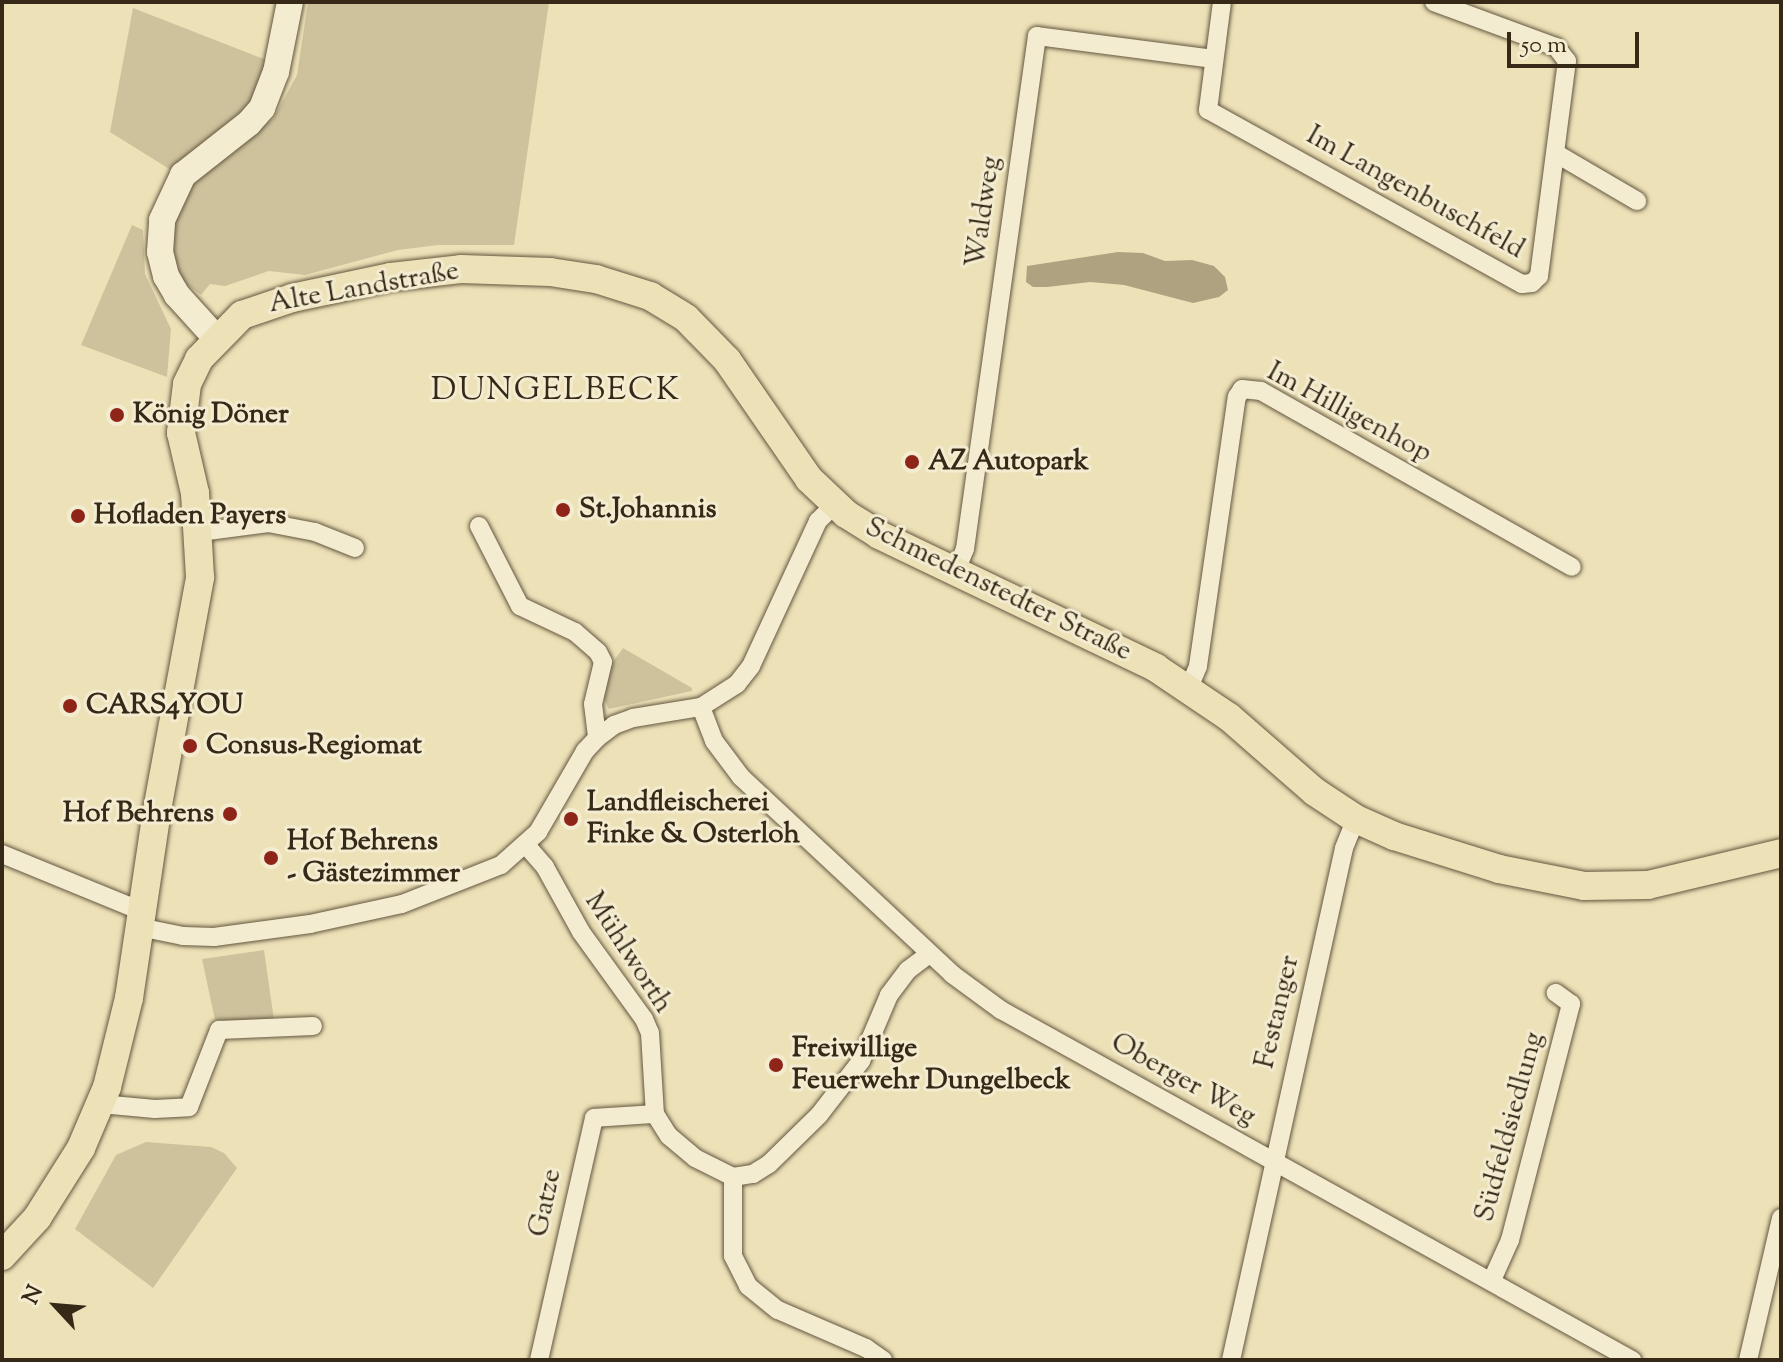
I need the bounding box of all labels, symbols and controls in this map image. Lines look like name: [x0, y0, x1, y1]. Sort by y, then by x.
scale bar: [1511, 16, 1643, 66]
text: 50 m: [1521, 29, 1567, 63]
street label: Im Langenbuschfeld: [1300, 119, 1530, 267]
street label: Waldweg: [960, 154, 1008, 270]
street label: Alte Landstraße: [266, 255, 462, 321]
street label: Im Hilligenhop: [1261, 356, 1437, 470]
district label: DUNGELBECK: [431, 372, 681, 410]
place label: König Döner: [133, 398, 289, 432]
marker: König Döner: [108, 406, 126, 424]
place label: AZ Autopark: [928, 445, 1089, 479]
marker: AZ Autopark: [903, 453, 921, 471]
place label: St.Johannis: [579, 493, 717, 527]
place label: Hofladen Payers: [94, 499, 286, 533]
marker: St.Johannis: [554, 501, 572, 519]
marker: Hofladen Payers: [69, 507, 87, 525]
street label: Schmedenstedter Straße: [859, 511, 1137, 669]
place label: CARS4YOU: [86, 689, 243, 723]
marker: CARS4YOU: [61, 697, 79, 715]
place label: Consus-Regiomat: [206, 729, 422, 763]
marker: Consus-Regiomat: [181, 737, 199, 755]
place label: Landfleischerei Finke & Osterloh: [587, 786, 800, 852]
place label: Hof Behrens: [63, 797, 214, 831]
marker: Hof Behrens: [221, 805, 239, 823]
marker: Landfleischerei Finke & Osterloh: [562, 810, 580, 828]
place label: Hof Behrens - Gästezimmer: [287, 825, 460, 891]
marker: Hof Behrens - Gästezimmer: [262, 849, 280, 867]
street label: Mühlworth: [577, 886, 679, 1020]
street label: Festanger: [1249, 952, 1307, 1072]
street label: Oberger Weg: [1105, 1026, 1261, 1134]
street label: Südfeldsiedlung: [1469, 1028, 1551, 1226]
place label: Freiwillige Feuerwehr Dungelbeck: [792, 1032, 1071, 1098]
marker: Freiwillige Feuerwehr Dungelbeck: [767, 1056, 785, 1074]
street label: Gatze: [522, 1166, 570, 1240]
north arrow: [16, 1266, 96, 1346]
text: N: [16, 1281, 53, 1310]

